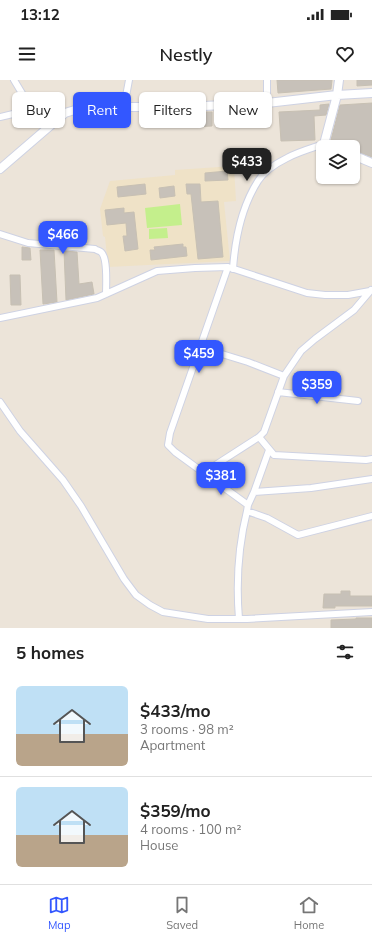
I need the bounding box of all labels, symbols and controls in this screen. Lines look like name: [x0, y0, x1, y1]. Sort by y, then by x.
text: 13:12: [20, 5, 60, 24]
icon: menu: [16, 43, 38, 65]
text: Nestly: [160, 43, 212, 66]
icon: heart: [334, 43, 356, 65]
chip: Buy: [12, 92, 65, 128]
chip: Rent: [73, 92, 131, 128]
chip: Filters: [139, 92, 206, 128]
chip: New: [214, 92, 272, 128]
map controls: [316, 140, 360, 184]
button: layers: [316, 140, 360, 184]
pin: $433: [223, 148, 271, 182]
text: $433: [231, 153, 263, 169]
pin: $466: [39, 221, 87, 255]
text: $466: [47, 226, 79, 242]
pin: $459: [175, 340, 223, 374]
text: $459: [183, 345, 215, 361]
pin: $359: [293, 371, 341, 405]
text: $359: [301, 376, 333, 392]
pin: $381: [197, 462, 245, 496]
text: $381: [205, 467, 237, 483]
icon: filters: [334, 641, 356, 663]
text: 5 homes: [16, 642, 84, 663]
text: $433/mo: [140, 700, 211, 721]
icon: home: [48, 702, 96, 750]
text: 3 rooms · 98 m²: [140, 721, 234, 737]
text: Apartment: [140, 737, 205, 753]
text: $359/mo: [140, 800, 211, 821]
icon: home: [48, 803, 96, 851]
text: 4 rooms · 100 m²: [140, 821, 241, 837]
text: House: [140, 837, 178, 853]
tab: Map: [48, 894, 71, 932]
tab: Saved: [166, 894, 198, 932]
tab: Home: [294, 894, 324, 932]

